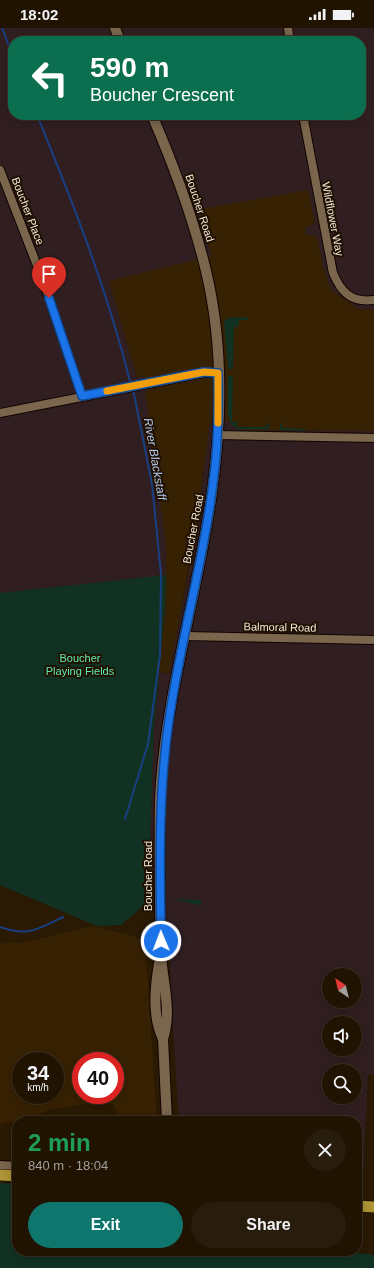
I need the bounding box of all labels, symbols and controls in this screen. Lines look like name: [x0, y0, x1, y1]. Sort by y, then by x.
text: 18:02: [20, 6, 58, 23]
icon: left: [24, 52, 76, 104]
text: 590 m: [90, 52, 169, 83]
text: Boucher Crescent: [90, 85, 234, 105]
street label: Boucher Road: [183, 173, 217, 243]
street label: Boucher Place: [10, 175, 46, 247]
street label: Wildflower Way: [320, 181, 346, 258]
pin: [32, 257, 66, 298]
icon: arrive: [38, 263, 60, 285]
water label: River Blackstaff: [141, 417, 169, 503]
street label: Boucher Road: [180, 493, 206, 565]
street label: Balmoral Road: [244, 620, 316, 634]
park label: Boucher Playing Fields: [46, 652, 115, 677]
street label: Boucher Road: [142, 841, 154, 911]
position arrow: [140, 920, 182, 962]
north arrow: [322, 968, 362, 1008]
map controls: [322, 968, 362, 1104]
button: sound: [322, 1016, 362, 1056]
speed limit sign: 40: [72, 1052, 124, 1104]
text: 34: [27, 1062, 49, 1084]
button: search: [322, 1064, 362, 1104]
text: km/h: [27, 1082, 49, 1093]
text: 2 min: [28, 1129, 91, 1156]
button: close: [304, 1129, 346, 1171]
text: 840 m · 18:04: [28, 1158, 108, 1173]
button: Exit: [28, 1202, 183, 1248]
button: Share: [191, 1202, 346, 1248]

